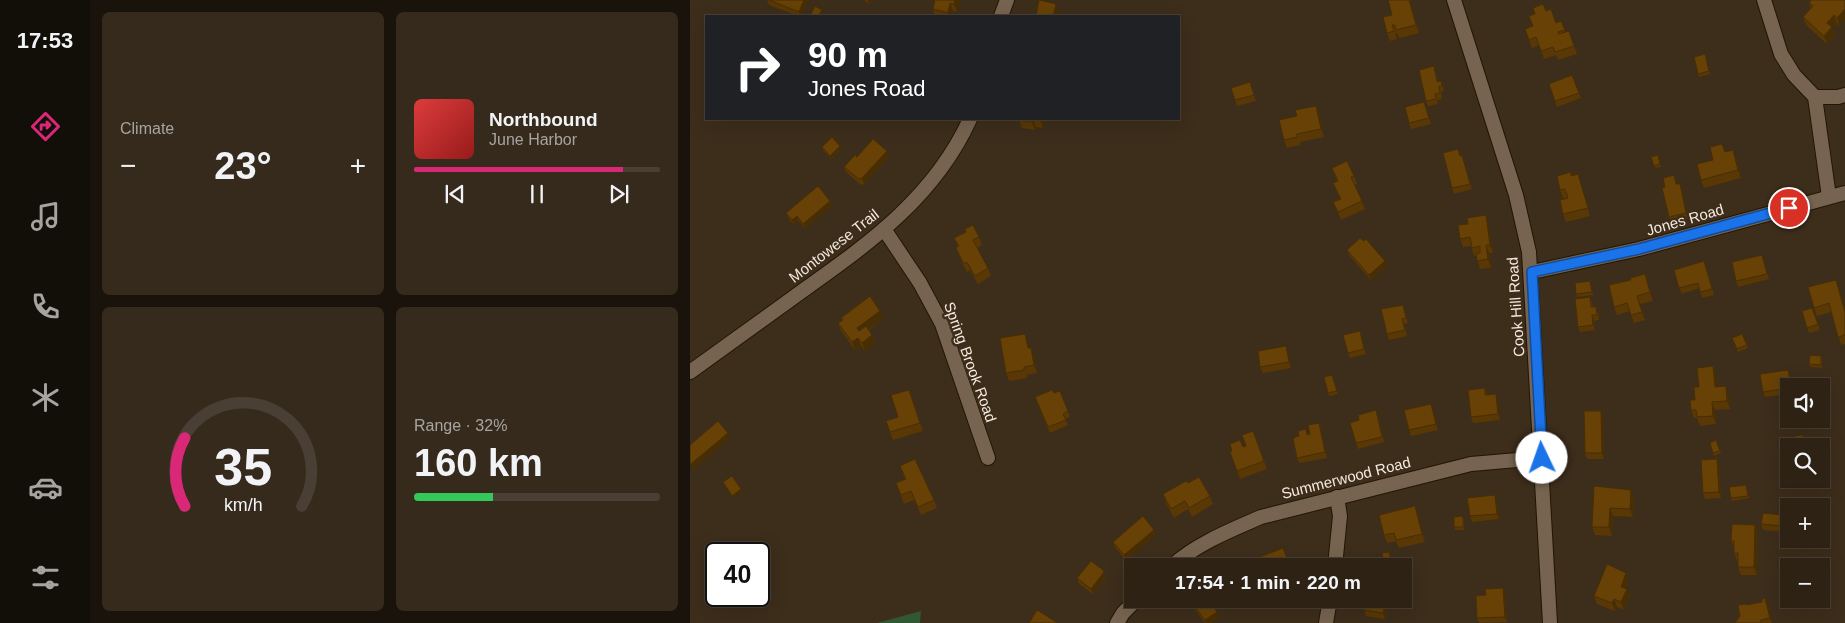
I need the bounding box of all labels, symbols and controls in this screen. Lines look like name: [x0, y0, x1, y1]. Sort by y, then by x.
text: 17:53: [17, 28, 73, 53]
icon: right: [725, 35, 790, 100]
text: 90 m: [808, 35, 888, 74]
text: Jones Road: [808, 76, 925, 101]
icon: directions: [28, 109, 63, 144]
text: Northbound: [489, 109, 598, 130]
text: Climate: [120, 120, 174, 137]
text: June Harbor: [489, 131, 577, 148]
text: 23°: [214, 145, 272, 187]
text: −: [120, 150, 136, 181]
text: +: [350, 150, 366, 181]
icon: previous: [441, 180, 469, 208]
icon: pause: [523, 180, 551, 208]
icon: next: [605, 180, 633, 208]
pin: [1768, 187, 1810, 229]
icon: arrive: [1775, 194, 1803, 222]
icon: music: [28, 199, 63, 234]
street label: Jones Road: [1644, 200, 1726, 239]
street label: Montowese Trail: [785, 205, 882, 286]
street label: Cook Hill Road: [1504, 257, 1527, 358]
icon: phone: [28, 289, 63, 324]
street label: Spring Brook Road: [941, 299, 1000, 424]
map controls: [1780, 378, 1830, 608]
button: sound: [1780, 378, 1830, 428]
icon: climate: [28, 380, 63, 415]
text: Range · 32%: [414, 417, 507, 434]
position arrow: [1515, 431, 1567, 483]
text: 35: [214, 438, 272, 496]
button: search: [1780, 438, 1830, 488]
text: 160 km: [414, 442, 543, 484]
street label: Summerwood Road: [1280, 453, 1412, 502]
icon: car: [28, 470, 63, 505]
text: km/h: [224, 495, 262, 515]
button: +: [1780, 498, 1830, 548]
speed limit sign: 40: [705, 542, 770, 607]
button: −: [1780, 558, 1830, 608]
icon: filters: [28, 560, 63, 595]
text: 17:54 · 1 min · 220 m: [1175, 572, 1361, 593]

